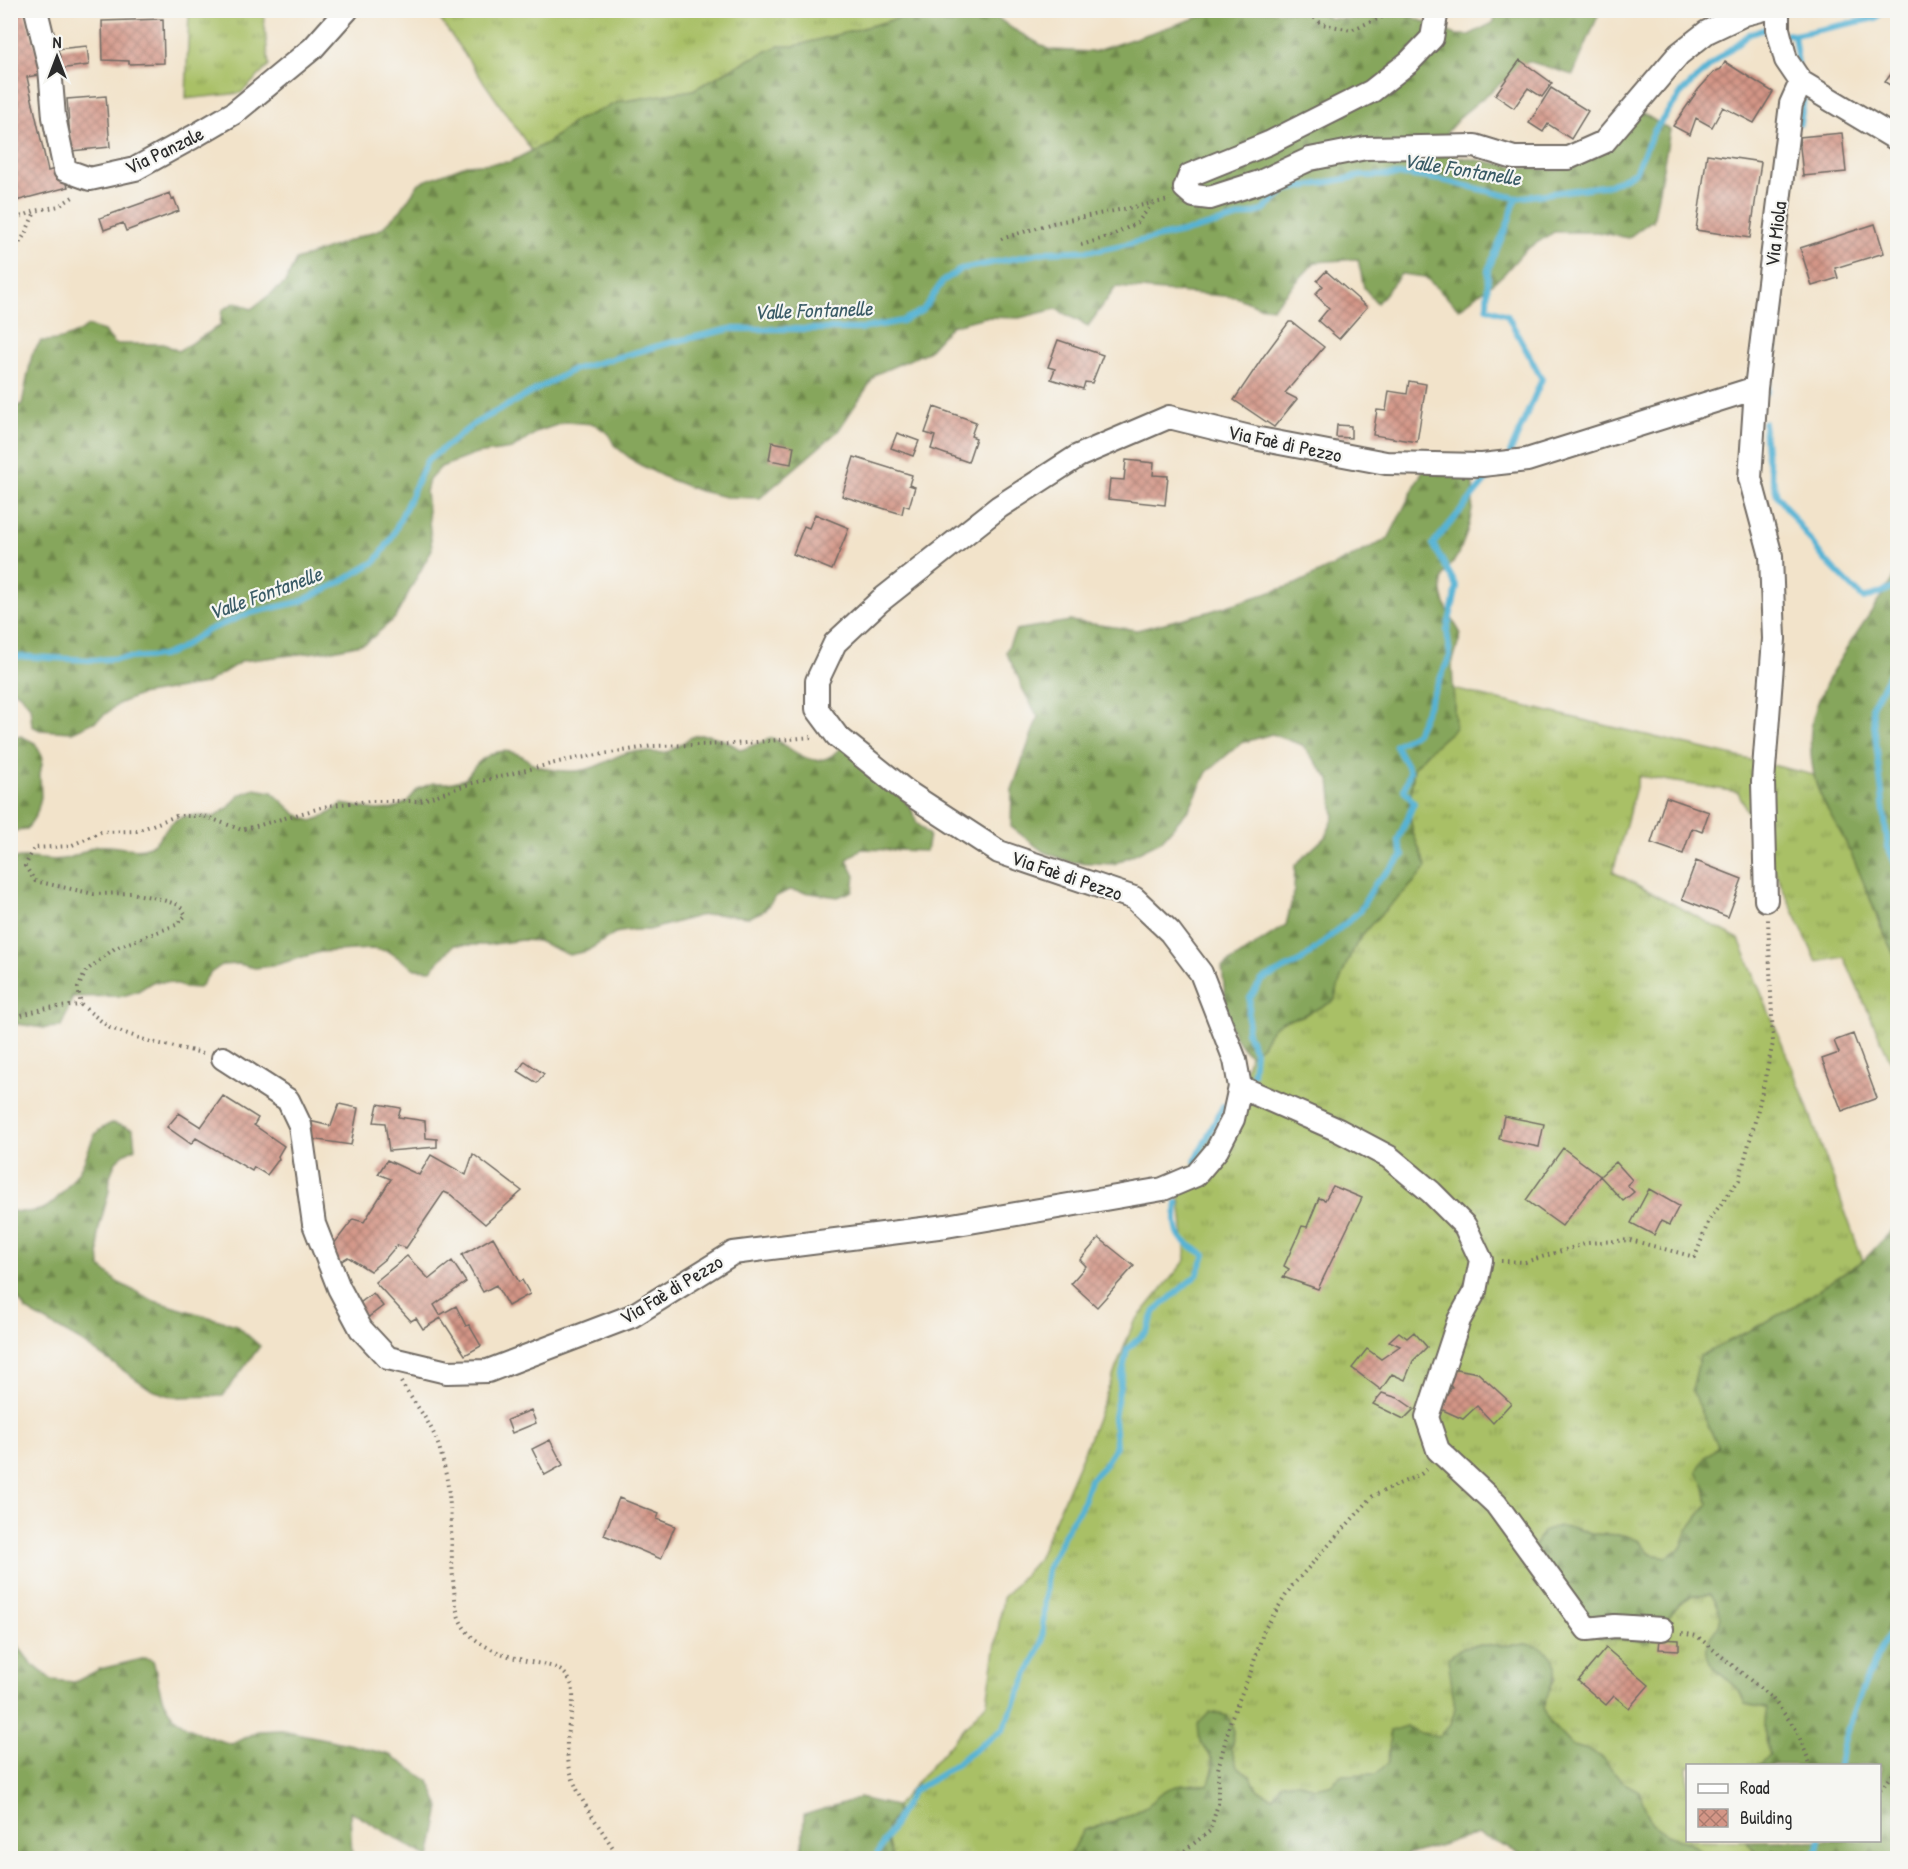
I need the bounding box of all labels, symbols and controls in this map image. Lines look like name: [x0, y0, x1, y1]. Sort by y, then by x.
north arrow: [27, 27, 87, 87]
text: N: [53, 31, 62, 53]
street label: Via Panzale: [120, 119, 208, 181]
water label: Valle Fontanelle: [1401, 145, 1525, 193]
street label: Via Miola: [1758, 200, 1792, 268]
water label: Valle Fontanelle: [753, 293, 875, 327]
street label: Via Faè di Pezzo: [1226, 418, 1344, 468]
water label: Valle Fontanelle: [204, 558, 327, 627]
street label: Via Faè di Pezzo: [1008, 843, 1126, 907]
street label: Via Faè di Pezzo: [614, 1248, 728, 1330]
legend: [1686, 1764, 1881, 1842]
text: Road: [1740, 1775, 1770, 1800]
text: Building: [1740, 1805, 1792, 1830]

